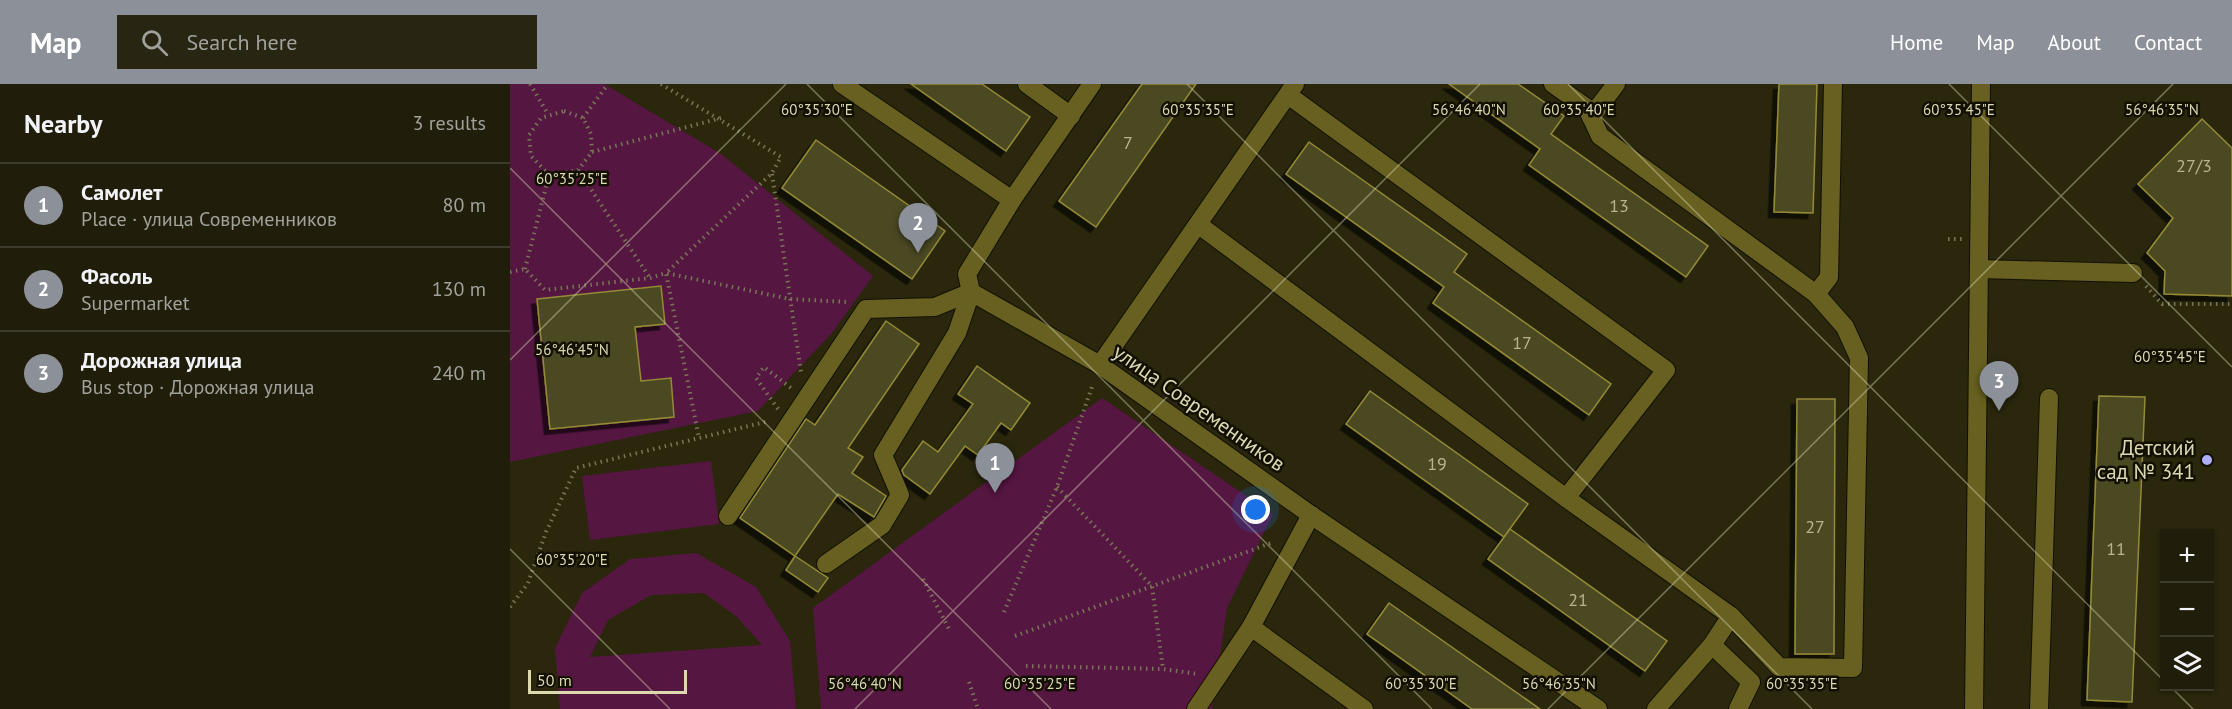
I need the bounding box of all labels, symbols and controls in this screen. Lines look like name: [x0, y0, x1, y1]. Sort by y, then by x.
search box: [117, 15, 537, 69]
text: Map: [30, 24, 81, 61]
icon: search: [138, 26, 171, 59]
text: Search here: [186, 28, 297, 56]
text: Home: [1890, 29, 1943, 56]
text: Map: [1976, 29, 2015, 56]
text: About: [2048, 29, 2101, 56]
text: Contact: [2134, 29, 2202, 56]
text: 60°35'30"E: [781, 100, 853, 119]
text: 60°35'35"E: [1162, 100, 1234, 119]
text: 56°46'40"N: [1432, 100, 1506, 119]
text: 60°35'40"E: [1543, 100, 1615, 119]
text: 60°35'45"E: [1923, 100, 1995, 119]
text: 56°46'35"N: [2125, 100, 2199, 119]
text: Nearby: [24, 107, 102, 140]
text: 3 results: [413, 110, 486, 136]
house number: 7: [1123, 131, 1133, 154]
house number: 27/3: [2176, 154, 2212, 177]
text: 60°35'25"E: [536, 169, 608, 188]
text: Самолет: [81, 178, 162, 206]
text: 1: [38, 192, 49, 218]
text: 80 m: [443, 192, 486, 218]
house number: 13: [1609, 194, 1629, 217]
pin: 2: [898, 204, 938, 253]
text: Place · улица Современников: [81, 206, 337, 232]
text: Фасоль: [81, 262, 153, 290]
text: 2: [38, 276, 49, 302]
text: 130 m: [432, 276, 486, 302]
text: Supermarket: [81, 290, 189, 316]
house number: 17: [1512, 331, 1532, 354]
street label: улица Современников: [1108, 338, 1291, 477]
text: 56°46'45"N: [535, 340, 609, 359]
text: Дорожная улица: [81, 346, 242, 374]
text: 60°35'45"E: [2134, 347, 2206, 366]
text: 3: [38, 360, 49, 386]
text: 240 m: [432, 360, 486, 386]
pin: 3: [1980, 362, 2018, 411]
text: Bus stop · Дорожная улица: [81, 374, 314, 400]
place label: Детский сад № 341: [2097, 434, 2195, 485]
pin: 1: [976, 444, 1014, 493]
house number: 19: [1427, 452, 1447, 475]
marker: Детский сад № 341: [2200, 453, 2214, 467]
your location: [1241, 495, 1270, 524]
house number: 27: [1805, 515, 1825, 538]
map controls: [2160, 529, 2214, 691]
button: +: [2160, 529, 2214, 583]
house number: 11: [2106, 537, 2126, 560]
text: 60°35'20"E: [536, 550, 608, 569]
button: −: [2160, 583, 2214, 637]
house number: 21: [1568, 588, 1588, 611]
button: layers: [2160, 637, 2214, 691]
scale bar: [528, 667, 687, 694]
text: 50 m: [537, 670, 572, 690]
text: 56°46'40"N: [828, 674, 902, 693]
text: 60°35'25"E: [1004, 674, 1076, 693]
text: 60°35'30"E: [1385, 674, 1457, 693]
text: 56°46'35"N: [1522, 674, 1596, 693]
text: 60°35'35"E: [1766, 674, 1838, 693]

